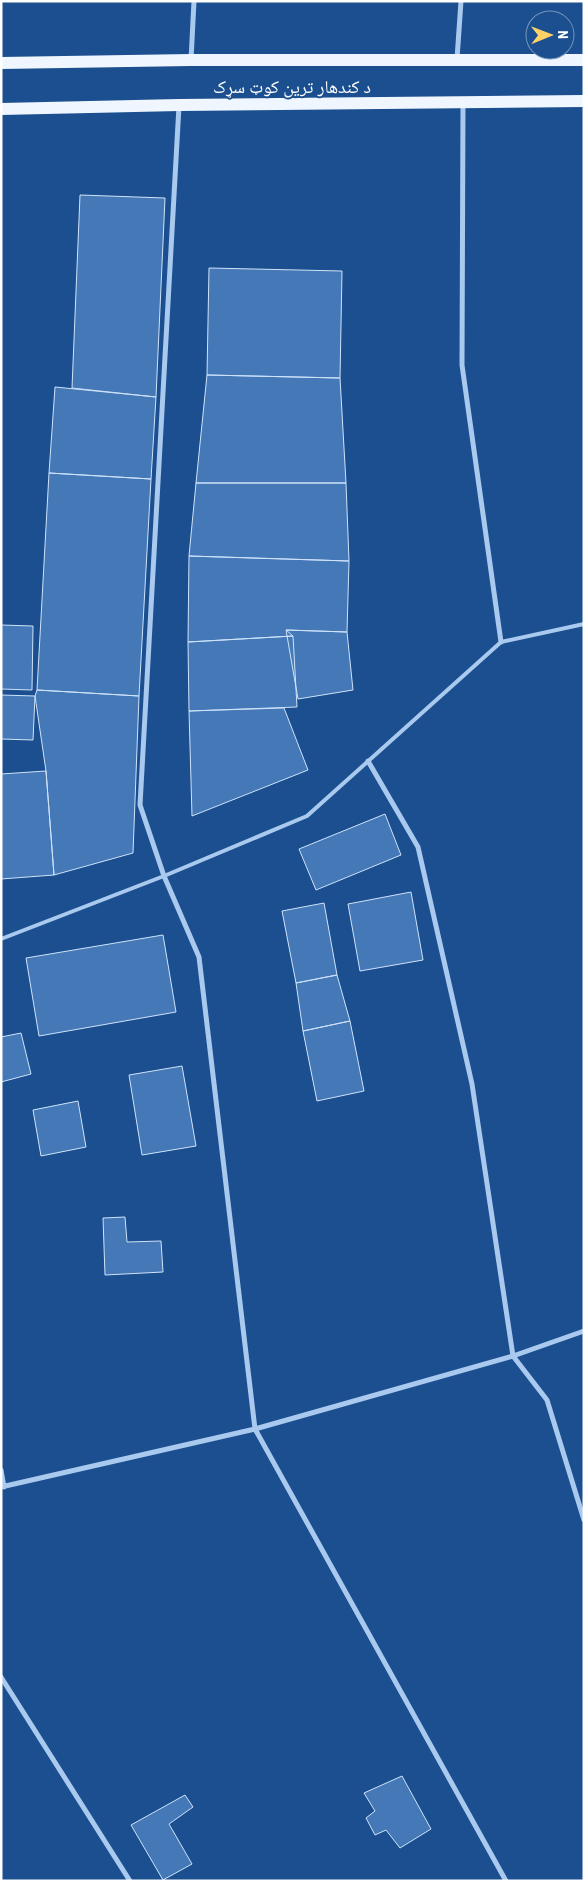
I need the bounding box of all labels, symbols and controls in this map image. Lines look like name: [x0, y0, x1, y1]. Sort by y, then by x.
north arrow: [525, 10, 575, 60]
text: N: [555, 30, 571, 39]
street label: د کندهار ترين کوټ سړک: [213, 76, 371, 98]

